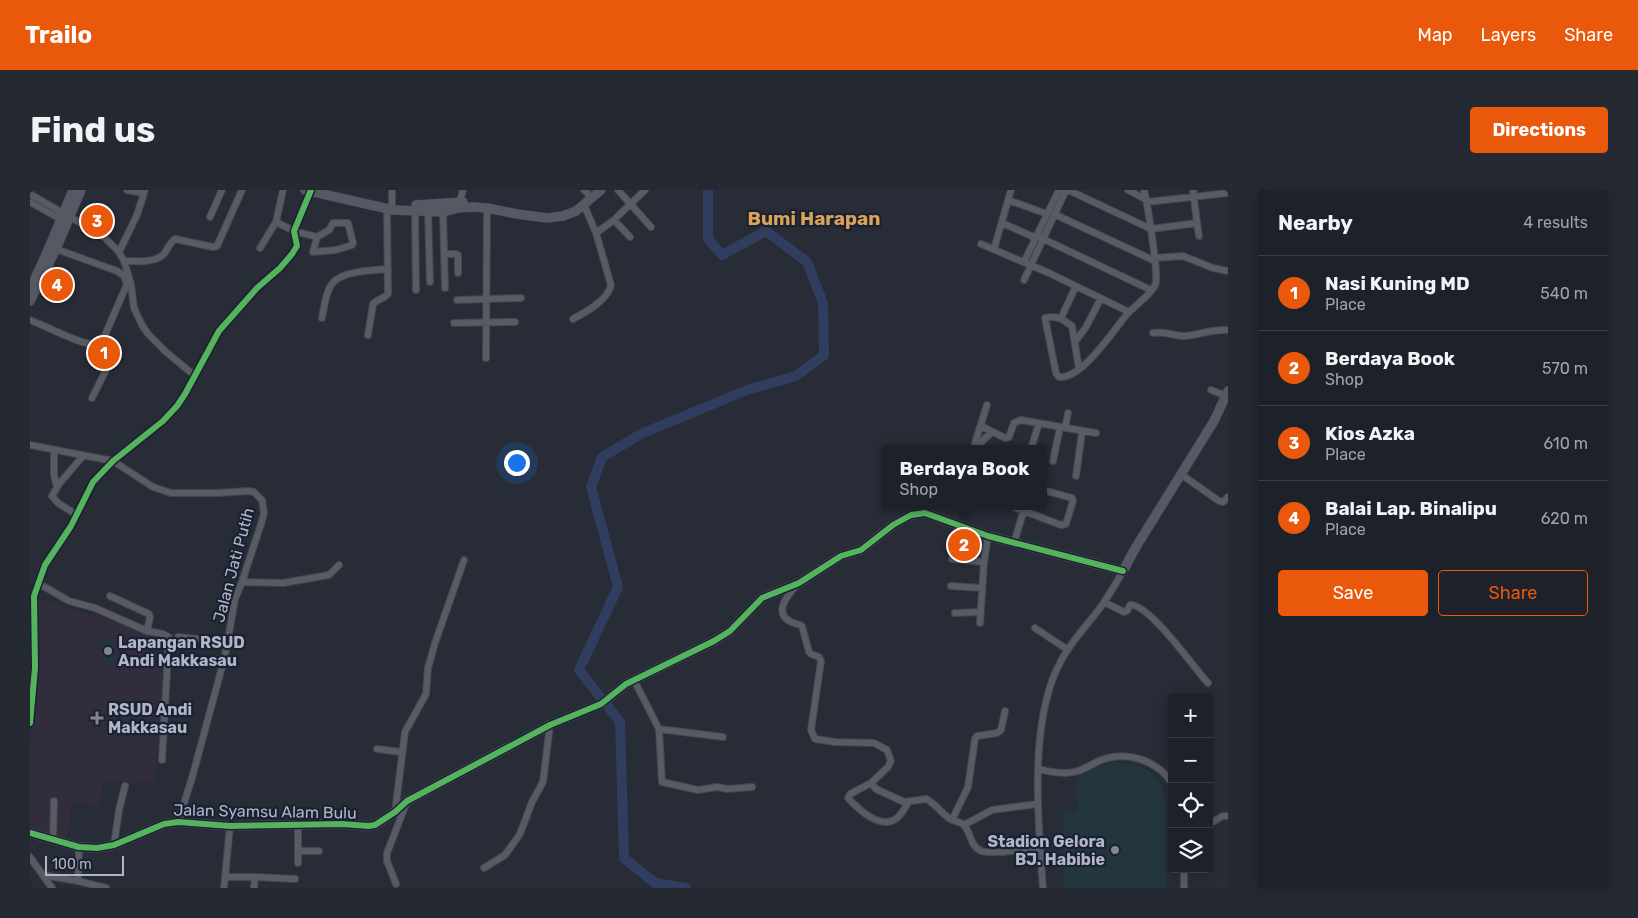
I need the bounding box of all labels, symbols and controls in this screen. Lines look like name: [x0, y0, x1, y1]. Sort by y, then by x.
text: Trailo: [25, 21, 92, 49]
text: Map: [1418, 24, 1453, 46]
text: Layers: [1481, 24, 1536, 46]
text: Share: [1564, 24, 1613, 46]
button: Directions: [1470, 107, 1608, 153]
text: Find us: [30, 109, 155, 151]
pin: 3: [81, 202, 113, 240]
district label: Bumi Harapan: [748, 207, 880, 230]
text: Nearby: [1278, 210, 1353, 235]
text: 4 results: [1523, 213, 1588, 232]
pin: 4: [41, 266, 73, 304]
text: Nasi Kuning MD: [1325, 272, 1470, 295]
text: 1: [1290, 284, 1298, 303]
text: 540 m: [1540, 284, 1588, 303]
text: Place: [1325, 295, 1366, 314]
pin: 1: [88, 334, 120, 372]
text: Berdaya Book: [1325, 347, 1455, 370]
text: 2: [1289, 359, 1299, 378]
text: 570 m: [1542, 359, 1588, 378]
text: Shop: [1325, 370, 1363, 389]
text: Kios Azka: [1325, 422, 1415, 445]
text: 3: [1289, 434, 1299, 453]
text: 610 m: [1544, 434, 1588, 453]
popup: [882, 445, 1047, 510]
text: Place: [1325, 445, 1366, 464]
your location: [504, 450, 530, 476]
text: Berdaya Book: [900, 457, 1029, 480]
text: Shop: [900, 480, 938, 499]
text: Balai Lap. Binalipu: [1325, 497, 1497, 520]
street label: Jalan Jati Putih: [209, 506, 258, 625]
text: 4: [1289, 509, 1299, 528]
text: 620 m: [1541, 509, 1588, 528]
text: Place: [1325, 520, 1366, 539]
pin: 2: [948, 526, 980, 564]
button: Save: [1278, 570, 1428, 616]
button: Share: [1438, 570, 1588, 616]
place label: Lapangan RSUD Andi Makkasau: [118, 633, 245, 670]
marker: Lapangan RSUD Andi Makkasau: [102, 645, 114, 657]
map controls: [1168, 693, 1213, 873]
button: +: [1168, 693, 1213, 738]
place label: RSUD Andi Makkasau: [108, 700, 192, 737]
marker: RSUD Andi Makkasau: [90, 711, 104, 725]
button: −: [1168, 738, 1213, 783]
button: locate: [1168, 783, 1213, 828]
street label: Jalan Syamsu Alam Bulu: [173, 800, 357, 823]
button: layers: [1168, 828, 1213, 873]
place label: Stadion Gelora BJ. Habibie: [987, 832, 1105, 869]
marker: Stadion Gelora BJ. Habibie: [1109, 844, 1121, 856]
scale bar: [45, 853, 124, 876]
text: 100 m: [52, 856, 92, 873]

